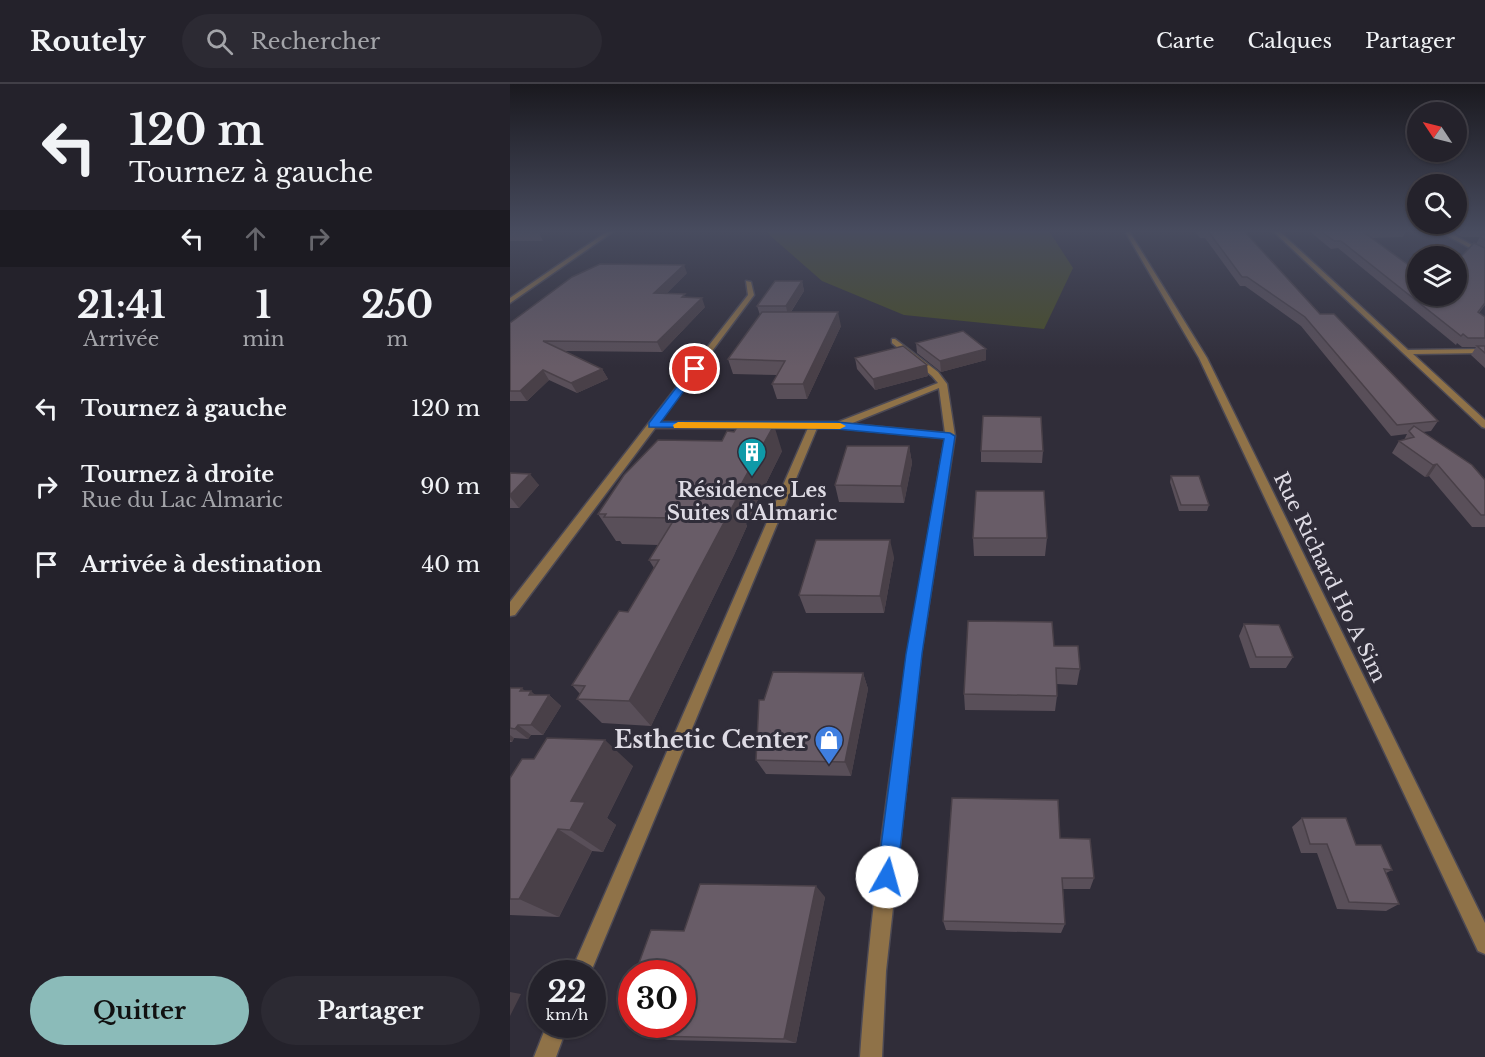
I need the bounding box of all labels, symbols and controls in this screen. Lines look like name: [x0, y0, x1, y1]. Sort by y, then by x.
search box: [182, 14, 602, 68]
text: Routely: [30, 24, 146, 59]
icon: search: [203, 25, 236, 58]
text: Rechercher: [251, 28, 380, 55]
text: Carte: [1156, 28, 1214, 54]
text: Calques: [1247, 28, 1332, 54]
text: Partager: [1365, 28, 1455, 54]
north arrow: [1407, 102, 1467, 162]
map controls: [1407, 102, 1467, 306]
text: 120 m: [129, 104, 264, 156]
icon: left: [30, 108, 108, 186]
text: Tournez à gauche: [129, 156, 373, 189]
button: search: [1407, 174, 1467, 234]
icon: left: [176, 222, 209, 255]
icon: ahead: [239, 222, 272, 255]
icon: right: [302, 222, 335, 255]
button: layers: [1407, 246, 1467, 306]
text: 21:41: [77, 283, 166, 328]
text: 1: [256, 283, 271, 328]
text: 250: [361, 283, 433, 328]
text: Arrivée: [83, 327, 159, 351]
text: min: [242, 327, 284, 351]
text: m: [386, 327, 408, 351]
pin: [669, 343, 720, 394]
icon: arrive: [678, 352, 711, 385]
icon: left: [30, 392, 63, 425]
text: Tournez à gauche: [81, 395, 287, 422]
text: 120 m: [411, 395, 480, 422]
building icon: Résidence Les Suites d'Almaric: [736, 436, 768, 478]
text: Tournez à droite: [81, 461, 274, 488]
street label: Rue Richard Ho A Sim: [1269, 468, 1392, 686]
icon: right: [30, 470, 63, 503]
text: 90 m: [420, 473, 480, 500]
place label: Résidence Les Suites d'Almaric: [667, 478, 837, 525]
text: Rue du Lac Almaric: [81, 488, 283, 512]
icon: arrive: [30, 548, 63, 581]
text: Arrivée à destination: [81, 551, 322, 578]
text: 40 m: [422, 551, 480, 578]
shop icon: Esthetic Center: [813, 724, 845, 766]
place label: Esthetic Center: [614, 725, 808, 754]
position arrow: [855, 845, 919, 909]
speed limit sign: 30: [618, 960, 696, 1038]
text: 22: [547, 973, 587, 1010]
button: Quitter: [30, 976, 249, 1045]
button: Partager: [261, 976, 480, 1045]
text: km/h: [546, 1005, 588, 1024]

